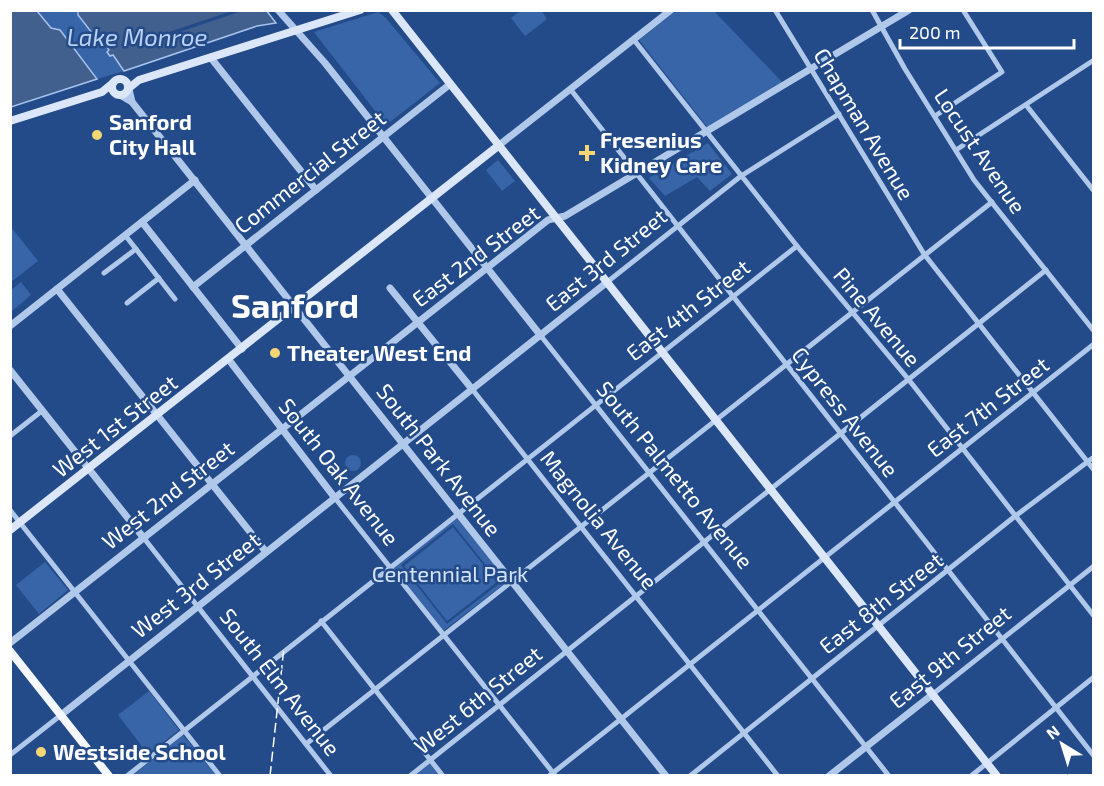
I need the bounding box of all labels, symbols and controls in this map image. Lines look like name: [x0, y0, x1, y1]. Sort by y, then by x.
scale bar: [900, 12, 1074, 50]
text: 200 m: [909, 21, 961, 43]
water label: Lake Monroe: [67, 22, 207, 51]
street label: Chapman Avenue: [809, 43, 920, 204]
street label: Locust Avenue: [930, 83, 1032, 218]
street label: Commercial Street: [229, 104, 390, 238]
place label: Sanford City Hall: [109, 108, 197, 160]
place label: Fresenius Kidney Care: [600, 126, 723, 178]
marker: Sanford City Hall: [90, 128, 104, 142]
marker: Fresenius Kidney Care: [578, 144, 596, 162]
street label: East 2nd Street: [407, 199, 544, 312]
street label: East 3rd Street: [540, 202, 671, 316]
street label: East 4th Street: [620, 253, 754, 366]
street label: Pine Avenue: [829, 262, 927, 371]
district label: Sanford: [231, 284, 359, 325]
place label: Theater West End: [287, 339, 471, 365]
street label: Cypress Avenue: [787, 341, 905, 481]
marker: Theater West End: [268, 346, 282, 360]
street label: East 7th Street: [921, 351, 1053, 462]
street label: West 1st Street: [47, 368, 182, 482]
street label: South Palmetto Avenue: [592, 375, 759, 573]
street label: South Park Avenue: [372, 378, 507, 541]
street label: South Oak Avenue: [274, 393, 405, 550]
street label: West 2nd Street: [96, 435, 239, 554]
street label: Magnolia Avenue: [536, 445, 664, 594]
street label: West 3rd Street: [126, 526, 265, 643]
street label: East 8th Street: [814, 546, 947, 658]
park label: Centennial Park: [372, 560, 528, 586]
street label: East 9th Street: [883, 599, 1015, 713]
street label: South Elm Avenue: [215, 603, 346, 760]
street label: West 6th Street: [408, 640, 546, 759]
north arrow: [1032, 714, 1092, 774]
text: N: [1042, 721, 1063, 743]
place label: Westside School: [53, 738, 227, 764]
marker: Westside School: [34, 745, 48, 759]

